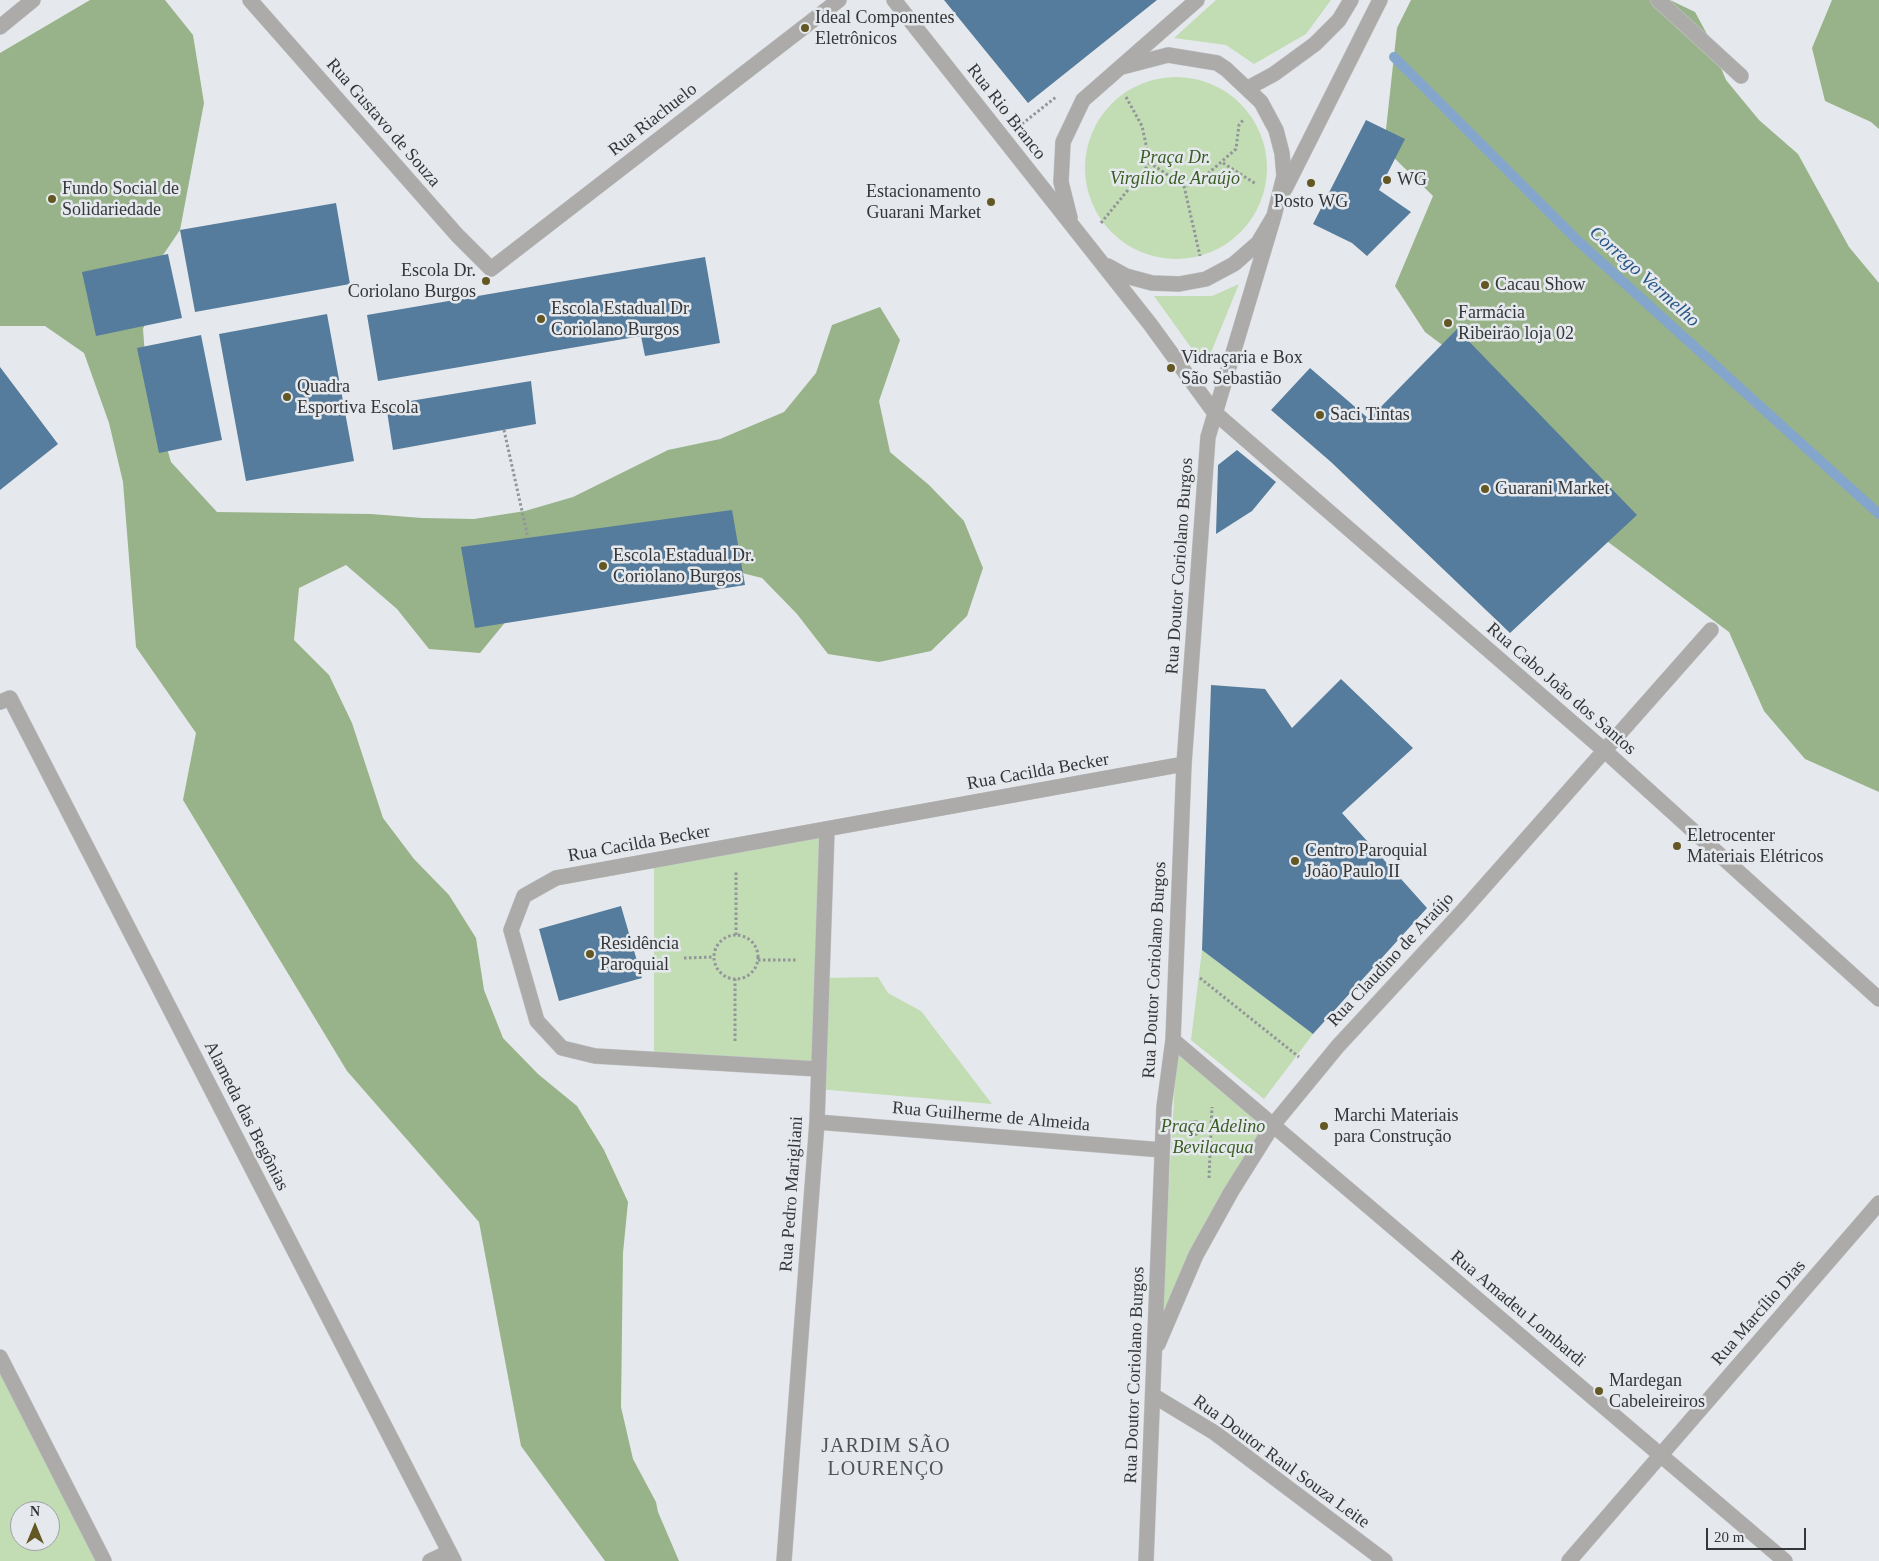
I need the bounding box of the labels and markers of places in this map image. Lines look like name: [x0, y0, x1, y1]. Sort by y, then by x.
place label: Ideal Componentes Eletrônicos: [815, 7, 954, 50]
marker: Ideal Componentes Eletrônicos: [799, 22, 811, 34]
place label: WG: [1397, 169, 1427, 191]
marker: WG: [1381, 174, 1393, 186]
marker: Posto WG: [1305, 177, 1317, 189]
place label: Fundo Social de Solidariedade: [62, 178, 179, 220]
place label: Estacionamento Guarani Market: [866, 181, 981, 223]
place label: Posto WG: [1274, 191, 1348, 213]
marker: Fundo Social de Solidariedade: [46, 193, 58, 205]
marker: Estacionamento Guarani Market: [985, 196, 997, 208]
place label: Escola Dr. Coriolano Burgos: [348, 260, 476, 302]
place label: Cacau Show: [1495, 274, 1585, 296]
marker: Escola Dr. Coriolano Burgos: [480, 275, 492, 287]
marker: Cacau Show: [1479, 279, 1491, 291]
place label: Escola Estadual Dr Coriolano Burgos: [551, 298, 689, 340]
place label: Farmácia Ribeirão loja 02: [1458, 302, 1574, 344]
marker: Escola Estadual Dr Coriolano Burgos: [535, 313, 547, 325]
marker: Farmácia Ribeirão loja 02: [1442, 317, 1454, 329]
place label: Vidraçaria e Box São Sebastião: [1181, 347, 1303, 389]
marker: Vidraçaria e Box São Sebastião: [1165, 362, 1177, 374]
place label: Quadra Esportiva Escola: [297, 376, 418, 418]
marker: Quadra Esportiva Escola: [281, 391, 293, 403]
place label: Saci Tintas: [1330, 404, 1410, 426]
marker: Saci Tintas: [1314, 409, 1326, 421]
place label: Guarani Market: [1495, 478, 1609, 500]
marker: Guarani Market: [1479, 483, 1491, 495]
place label: Escola Estadual Dr. Coriolano Burgos: [613, 545, 754, 588]
marker: Escola Estadual Dr. Coriolano Burgos: [597, 560, 609, 572]
place label: Eletrocenter Materiais Elétricos: [1687, 825, 1823, 868]
place label: Centro Paroquial João Paulo II: [1305, 840, 1427, 882]
marker: Eletrocenter Materiais Elétricos: [1671, 840, 1683, 852]
marker: Centro Paroquial João Paulo II: [1289, 855, 1301, 867]
place label: Residência Paroquial: [600, 933, 679, 976]
marker: Residência Paroquial: [584, 948, 596, 960]
place label: Marchi Materiais para Construção: [1334, 1105, 1458, 1148]
marker: Marchi Materiais para Construção: [1318, 1120, 1330, 1132]
place label: Mardegan Cabeleireiros: [1609, 1370, 1705, 1412]
marker: Mardegan Cabeleireiros: [1593, 1385, 1605, 1397]

